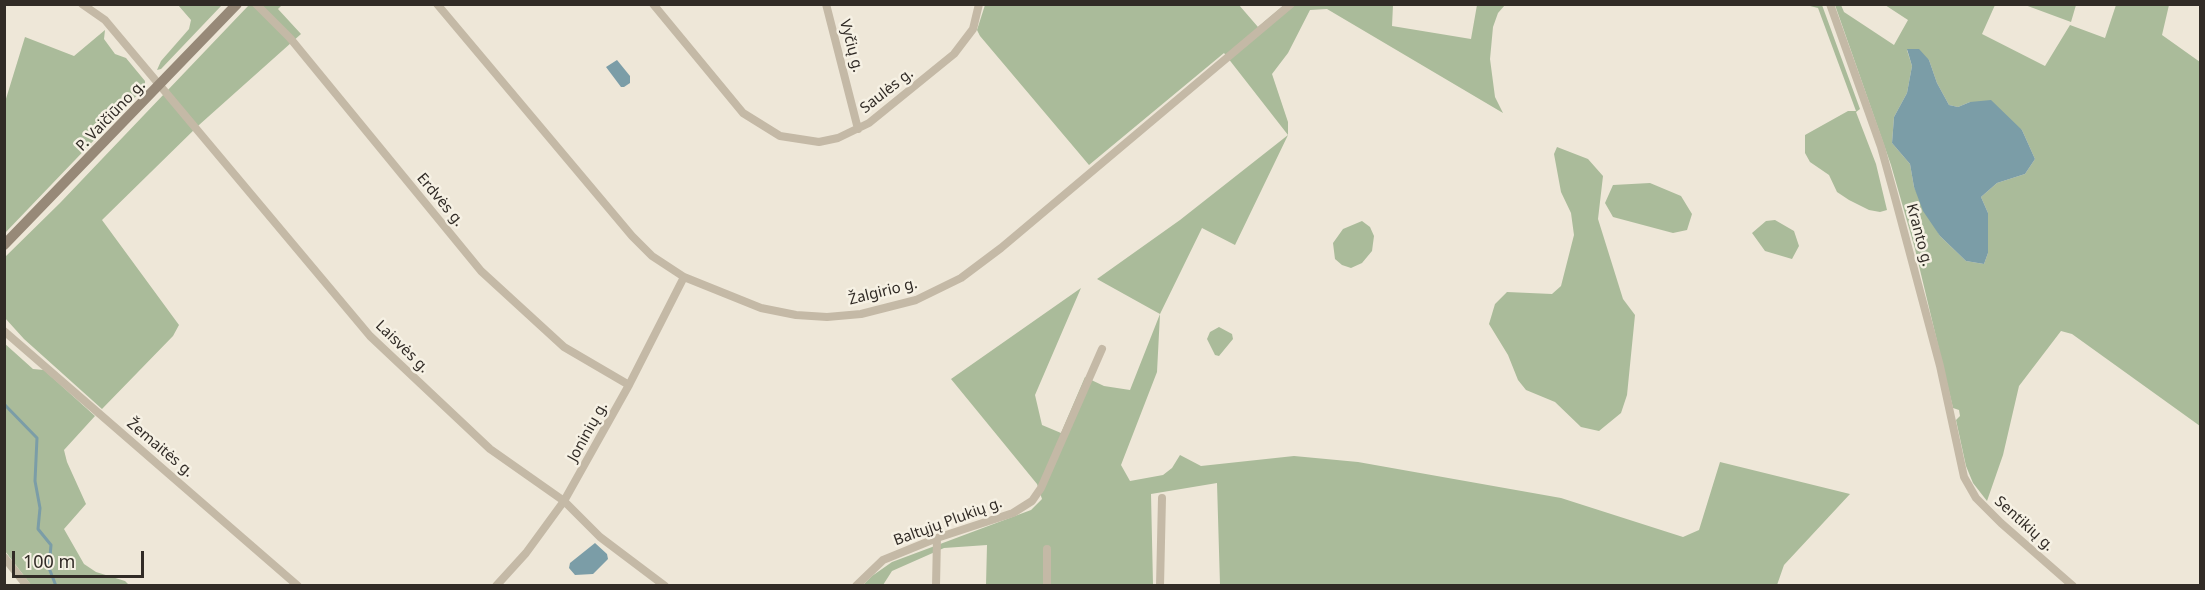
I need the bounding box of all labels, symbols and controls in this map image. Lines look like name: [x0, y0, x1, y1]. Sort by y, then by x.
street label: Vyčių g.: [835, 18, 867, 74]
street label: Saulės g.: [857, 65, 917, 117]
street label: P. Vaičiūno g.: [73, 77, 149, 155]
street label: Erdvės g.: [413, 170, 467, 230]
street label: Kranto g.: [1902, 202, 1936, 268]
street label: Žalgirio g.: [847, 275, 919, 309]
street label: Laisvės g.: [371, 317, 433, 377]
street label: Joninių g.: [564, 399, 612, 465]
street label: Žemaitės g.: [123, 415, 197, 481]
street label: Sentikių g.: [1991, 493, 2057, 555]
street label: Baltųjų Plukių g.: [891, 494, 1005, 550]
scale bar: [15, 539, 147, 577]
text: 100 m: [23, 549, 75, 573]

